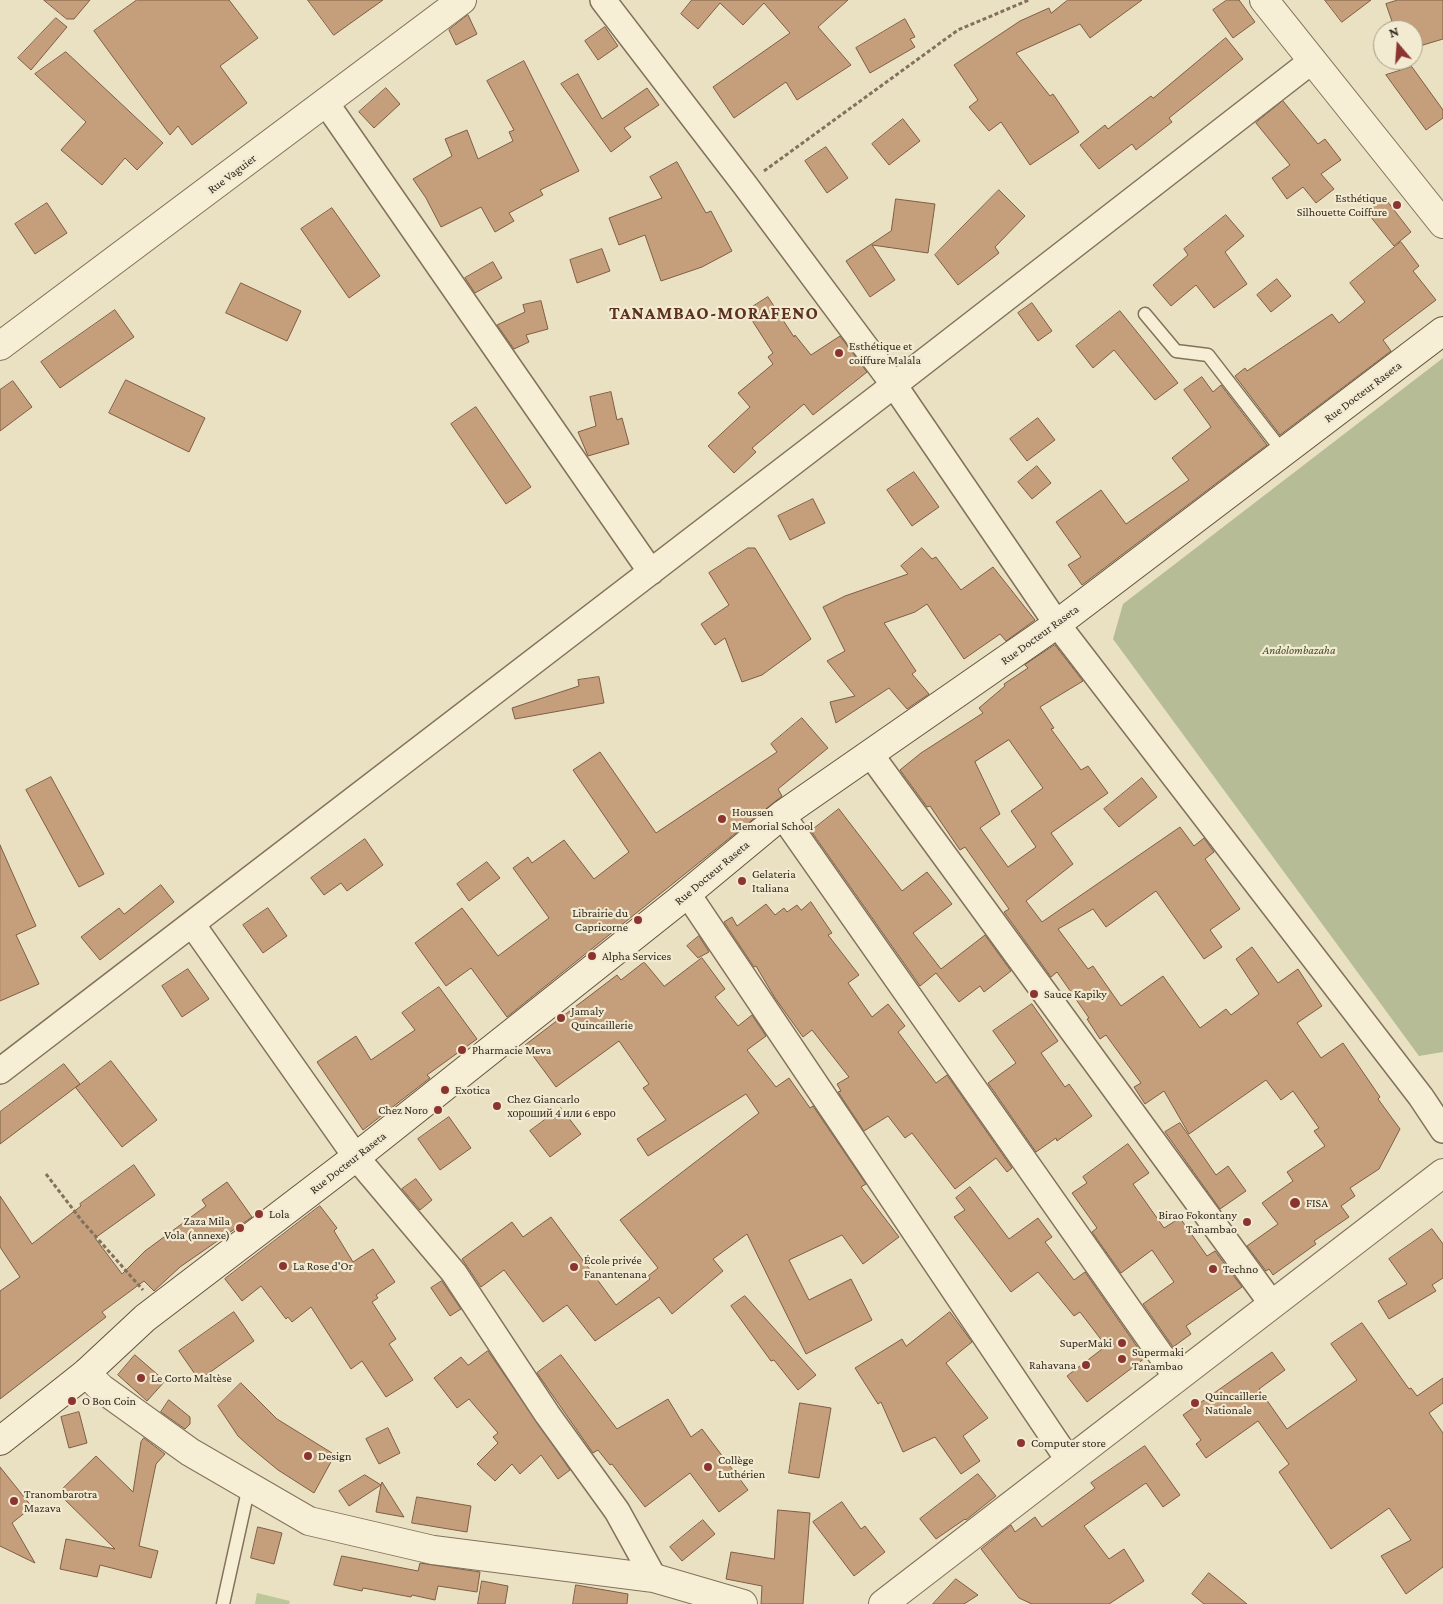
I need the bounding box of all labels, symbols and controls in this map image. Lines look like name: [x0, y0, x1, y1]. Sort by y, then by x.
north arrow: [1373, 20, 1423, 70]
text: N: [1387, 23, 1401, 41]
street label: Rue Vaguier: [205, 151, 259, 197]
place label: Esthétique Silhouette Coiffure: [1297, 191, 1387, 219]
marker: Esthétique Silhouette Coiffure: [1391, 199, 1403, 211]
district label: TANAMBAO-MORAFENO: [607, 302, 821, 324]
place label: Esthétique et coiffure Malala: [849, 339, 921, 367]
marker: Esthétique et coiffure Malala: [833, 347, 845, 359]
street label: Rue Docteur Raseta: [1322, 358, 1404, 426]
street label: Rue Docteur Raseta: [998, 602, 1082, 668]
park label: Andolombazaha: [1262, 643, 1336, 657]
place label: Houssen Memorial School: [732, 805, 813, 833]
marker: Houssen Memorial School: [716, 813, 728, 825]
street label: Rue Docteur Raseta: [672, 838, 752, 908]
place label: Gelateria Italiana: [752, 867, 796, 895]
marker: Gelateria Italiana: [736, 875, 748, 887]
place label: Librairie du Capricorne: [572, 906, 628, 934]
marker: Librairie du Capricorne: [632, 914, 644, 926]
place label: Alpha Services: [602, 949, 671, 963]
marker: Alpha Services: [586, 950, 598, 962]
place label: Sauce Kapiky: [1044, 987, 1107, 1001]
marker: Sauce Kapiky: [1028, 988, 1040, 1000]
place label: Jamaly Quincaillerie: [571, 1004, 633, 1032]
marker: Jamaly Quincaillerie: [555, 1012, 567, 1024]
place label: Pharmacie Meva: [472, 1043, 551, 1057]
marker: Pharmacie Meva: [456, 1044, 468, 1056]
place label: Exotica: [455, 1083, 490, 1097]
marker: Exotica: [439, 1084, 451, 1096]
place label: Chez Giancarlo хороший 4 или 6 евро: [507, 1092, 616, 1120]
marker: Chez Giancarlo хороший 4 или 6 евро: [491, 1100, 503, 1112]
place label: Chez Noro: [378, 1103, 428, 1117]
marker: Chez Noro: [432, 1104, 444, 1116]
street label: Rue Docteur Raseta: [307, 1129, 389, 1197]
marker: FISA: [1288, 1196, 1302, 1210]
place label: FISA: [1306, 1196, 1328, 1210]
place label: Lola: [269, 1207, 290, 1221]
marker: Lola: [253, 1208, 265, 1220]
place label: Birao Fokontany Tanambao: [1158, 1208, 1237, 1236]
place label: Zaza Mila Vola (annexe): [164, 1214, 230, 1242]
marker: Birao Fokontany Tanambao: [1241, 1216, 1253, 1228]
marker: Zaza Mila Vola (annexe): [234, 1222, 246, 1234]
place label: École privée Fanantenana: [584, 1253, 647, 1281]
place label: La Rose d'Or: [293, 1259, 353, 1273]
marker: La Rose d'Or: [277, 1260, 289, 1272]
marker: École privée Fanantenana: [568, 1261, 580, 1273]
place label: Techno: [1223, 1262, 1258, 1276]
marker: Techno: [1207, 1263, 1219, 1275]
place label: SuperMaki: [1060, 1336, 1112, 1350]
marker: SuperMaki: [1116, 1337, 1128, 1349]
place label: Supermaki Tanambao: [1132, 1345, 1184, 1373]
marker: Supermaki Tanambao: [1116, 1353, 1128, 1365]
place label: Rahavana: [1029, 1358, 1076, 1372]
marker: Rahavana: [1080, 1359, 1092, 1371]
place label: Le Corto Maltèse: [151, 1371, 232, 1385]
marker: Le Corto Maltèse: [135, 1372, 147, 1384]
place label: Quincaillerie Nationale: [1205, 1389, 1267, 1417]
place label: O Bon Coin: [82, 1394, 136, 1408]
marker: O Bon Coin: [66, 1395, 78, 1407]
marker: Quincaillerie Nationale: [1189, 1397, 1201, 1409]
place label: Computer store: [1031, 1436, 1106, 1450]
marker: Computer store: [1015, 1437, 1027, 1449]
place label: Design: [318, 1449, 351, 1463]
marker: Design: [302, 1450, 314, 1462]
place label: Collège Luthérien: [718, 1453, 765, 1481]
marker: Collège Luthérien: [702, 1461, 714, 1473]
place label: Tranombarotra Mazava: [24, 1487, 97, 1515]
marker: Tranombarotra Mazava: [8, 1495, 20, 1507]

